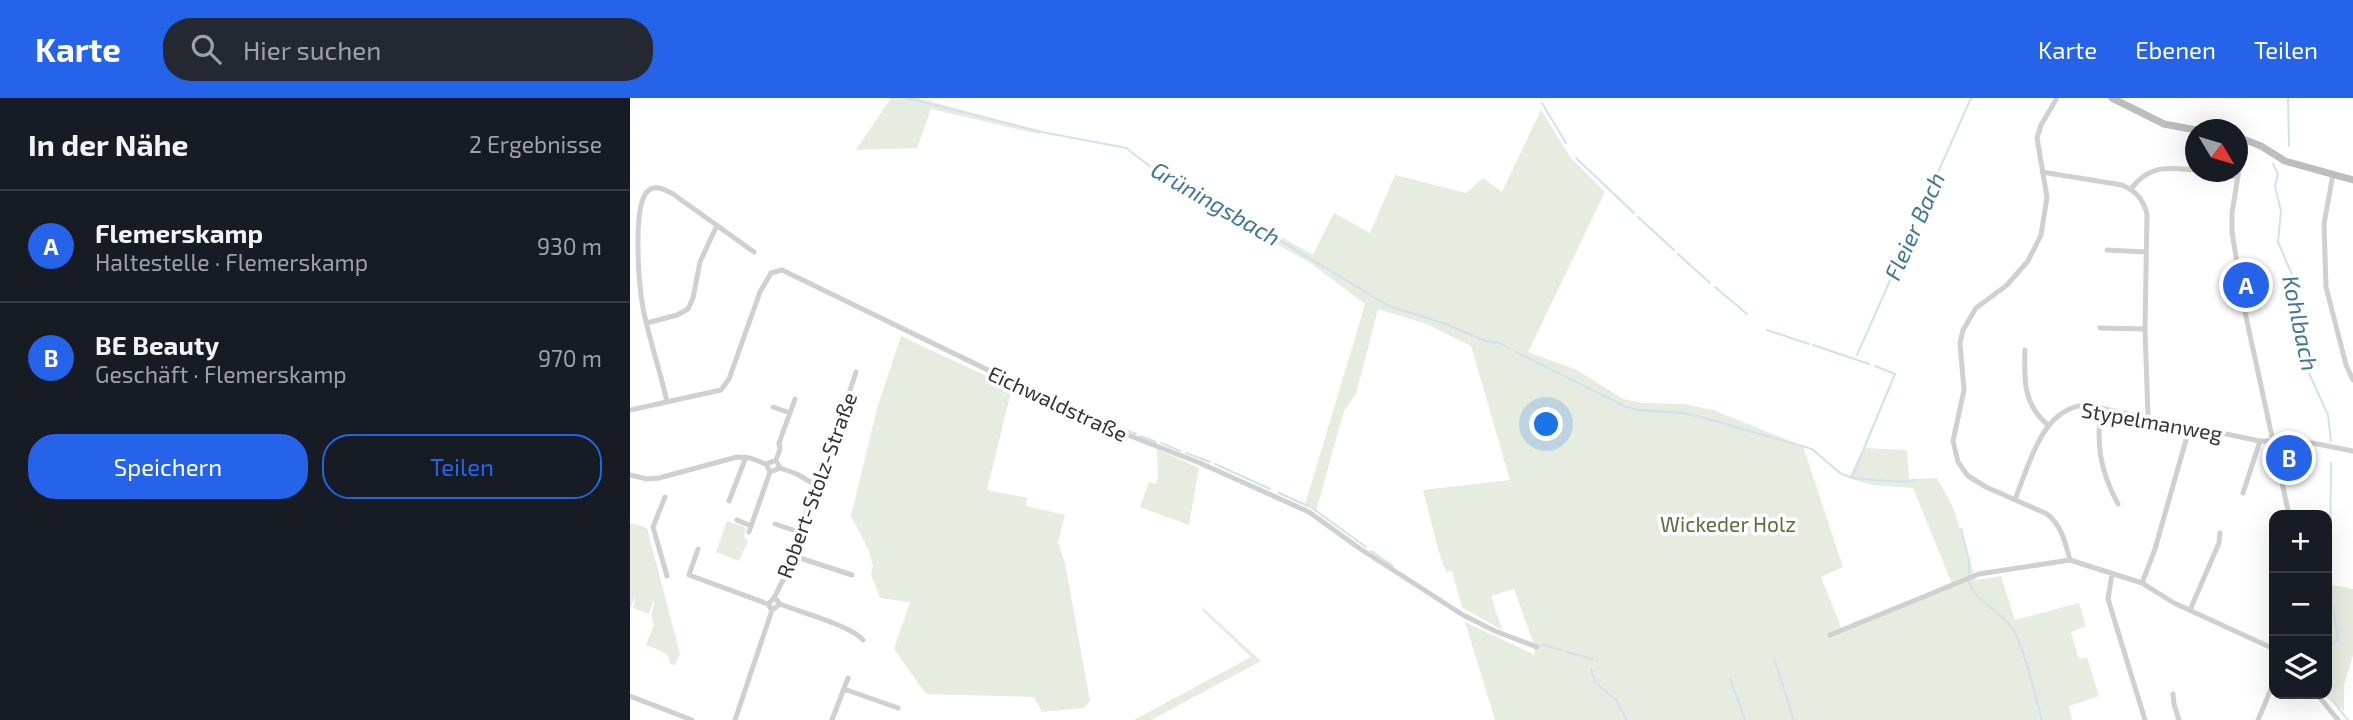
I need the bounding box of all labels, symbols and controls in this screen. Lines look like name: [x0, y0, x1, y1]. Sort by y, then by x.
search box: [163, 18, 653, 81]
text: Karte: [35, 29, 121, 69]
icon: search: [187, 30, 225, 68]
text: Hier suchen: [243, 34, 381, 65]
text: Karte: [2038, 35, 2097, 64]
text: Ebenen: [2135, 35, 2216, 64]
text: Teilen: [2254, 35, 2318, 64]
north arrow: [2185, 119, 2248, 182]
text: In der Nähe: [28, 126, 189, 162]
text: 2 Ergebnisse: [469, 130, 602, 158]
water label: Grüningsbach: [1146, 155, 1286, 251]
water label: Fleier Bach: [1878, 168, 1950, 284]
text: Flemerskamp: [95, 217, 263, 248]
text: A: [43, 232, 59, 260]
text: 930 m: [537, 232, 602, 260]
text: Haltestelle · Flemerskamp: [95, 248, 368, 276]
pin: A: [2223, 259, 2269, 311]
water label: Kohlbach: [2277, 273, 2325, 373]
text: BE Beauty: [95, 329, 219, 360]
text: B: [44, 344, 58, 372]
text: 970 m: [538, 344, 602, 372]
text: Geschäft · Flemerskamp: [95, 360, 347, 388]
street label: Eichwaldstraße: [984, 360, 1132, 446]
street label: Robert-Stolz-Straße: [771, 389, 861, 581]
street label: Stypelmanweg: [2080, 396, 2225, 446]
your location: [1529, 407, 1563, 441]
pin: B: [2266, 432, 2312, 484]
button: Speichern: [28, 434, 308, 499]
button: Teilen: [322, 434, 602, 499]
map controls: [2269, 510, 2332, 699]
button: +: [2269, 510, 2332, 573]
park label: Wickeder Holz: [1660, 511, 1796, 536]
button: −: [2269, 573, 2332, 636]
button: layers: [2269, 636, 2332, 699]

